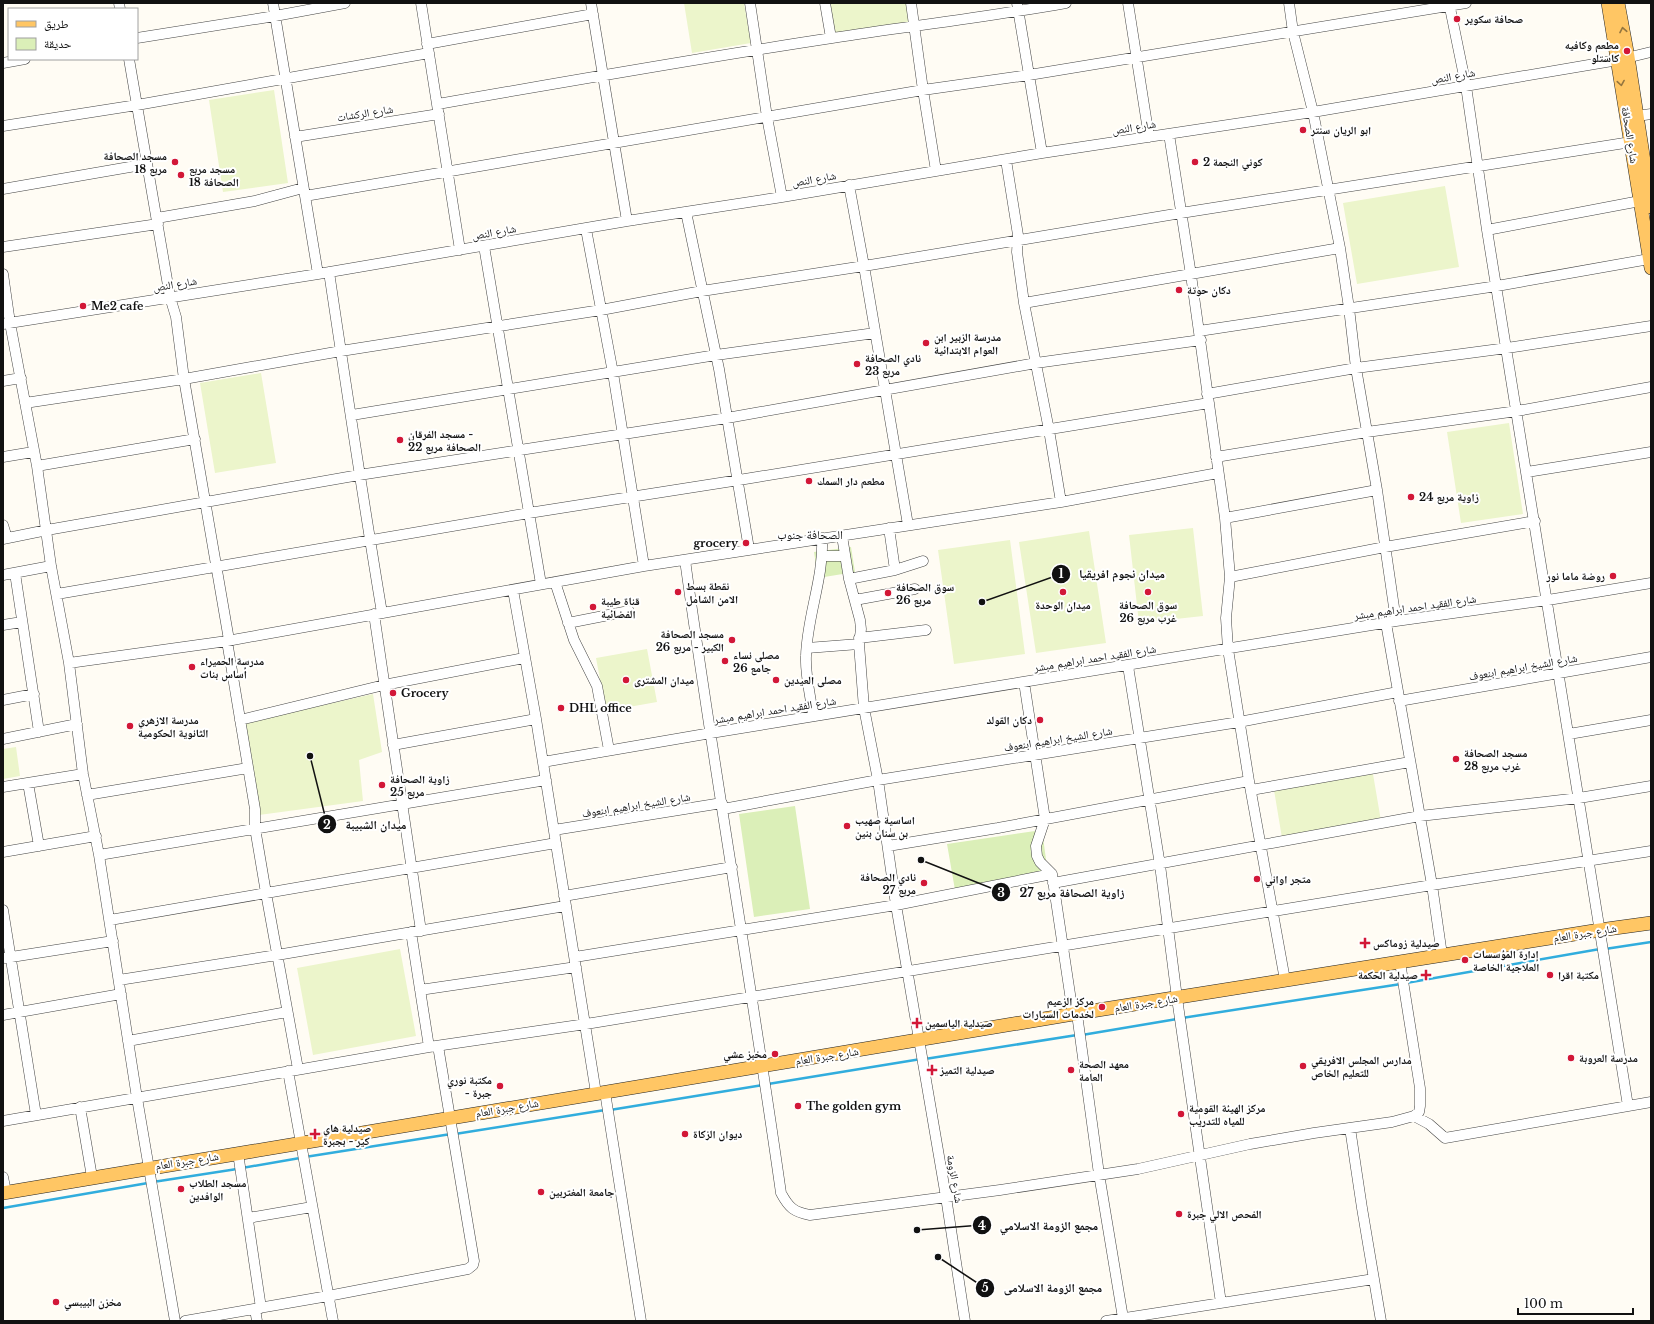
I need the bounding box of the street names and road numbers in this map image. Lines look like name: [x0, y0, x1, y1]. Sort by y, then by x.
street label: شارع النص: [1430, 65, 1476, 87]
street label: شارع الركشات: [336, 102, 394, 124]
street label: شارع الصحافة: [1619, 106, 1641, 164]
street label: شارع النص: [1111, 117, 1157, 137]
street label: شارع النص: [791, 168, 837, 190]
street label: شارع النص: [471, 221, 517, 243]
street label: شارع النص: [152, 274, 198, 294]
street label: شارع الفقيد احمد ابراهيم مبشر: [1352, 591, 1477, 624]
street label: شارع الفقيد احمد ابراهيم مبشر: [1032, 641, 1157, 676]
street label: شارع الشيخ ابراهيم ابنعوف: [1468, 651, 1578, 684]
street label: شارع الفقيد احمد ابراهيم مبشر: [712, 693, 837, 728]
street label: شارع الشيخ ابراهيم ابنعوف: [1003, 723, 1114, 755]
street label: شارع الشيخ ابراهيم ابنعوف: [581, 789, 692, 821]
street label: شارع جبرة العام: [1552, 921, 1618, 945]
street label: شارع جبرة العام: [1113, 991, 1179, 1015]
street label: شارع جبرة العام: [794, 1044, 860, 1068]
street label: شارع جبرة العام: [474, 1096, 540, 1120]
street label: شارع جبرة العام: [154, 1149, 220, 1173]
street label: شارع الزومة: [944, 1154, 966, 1204]

